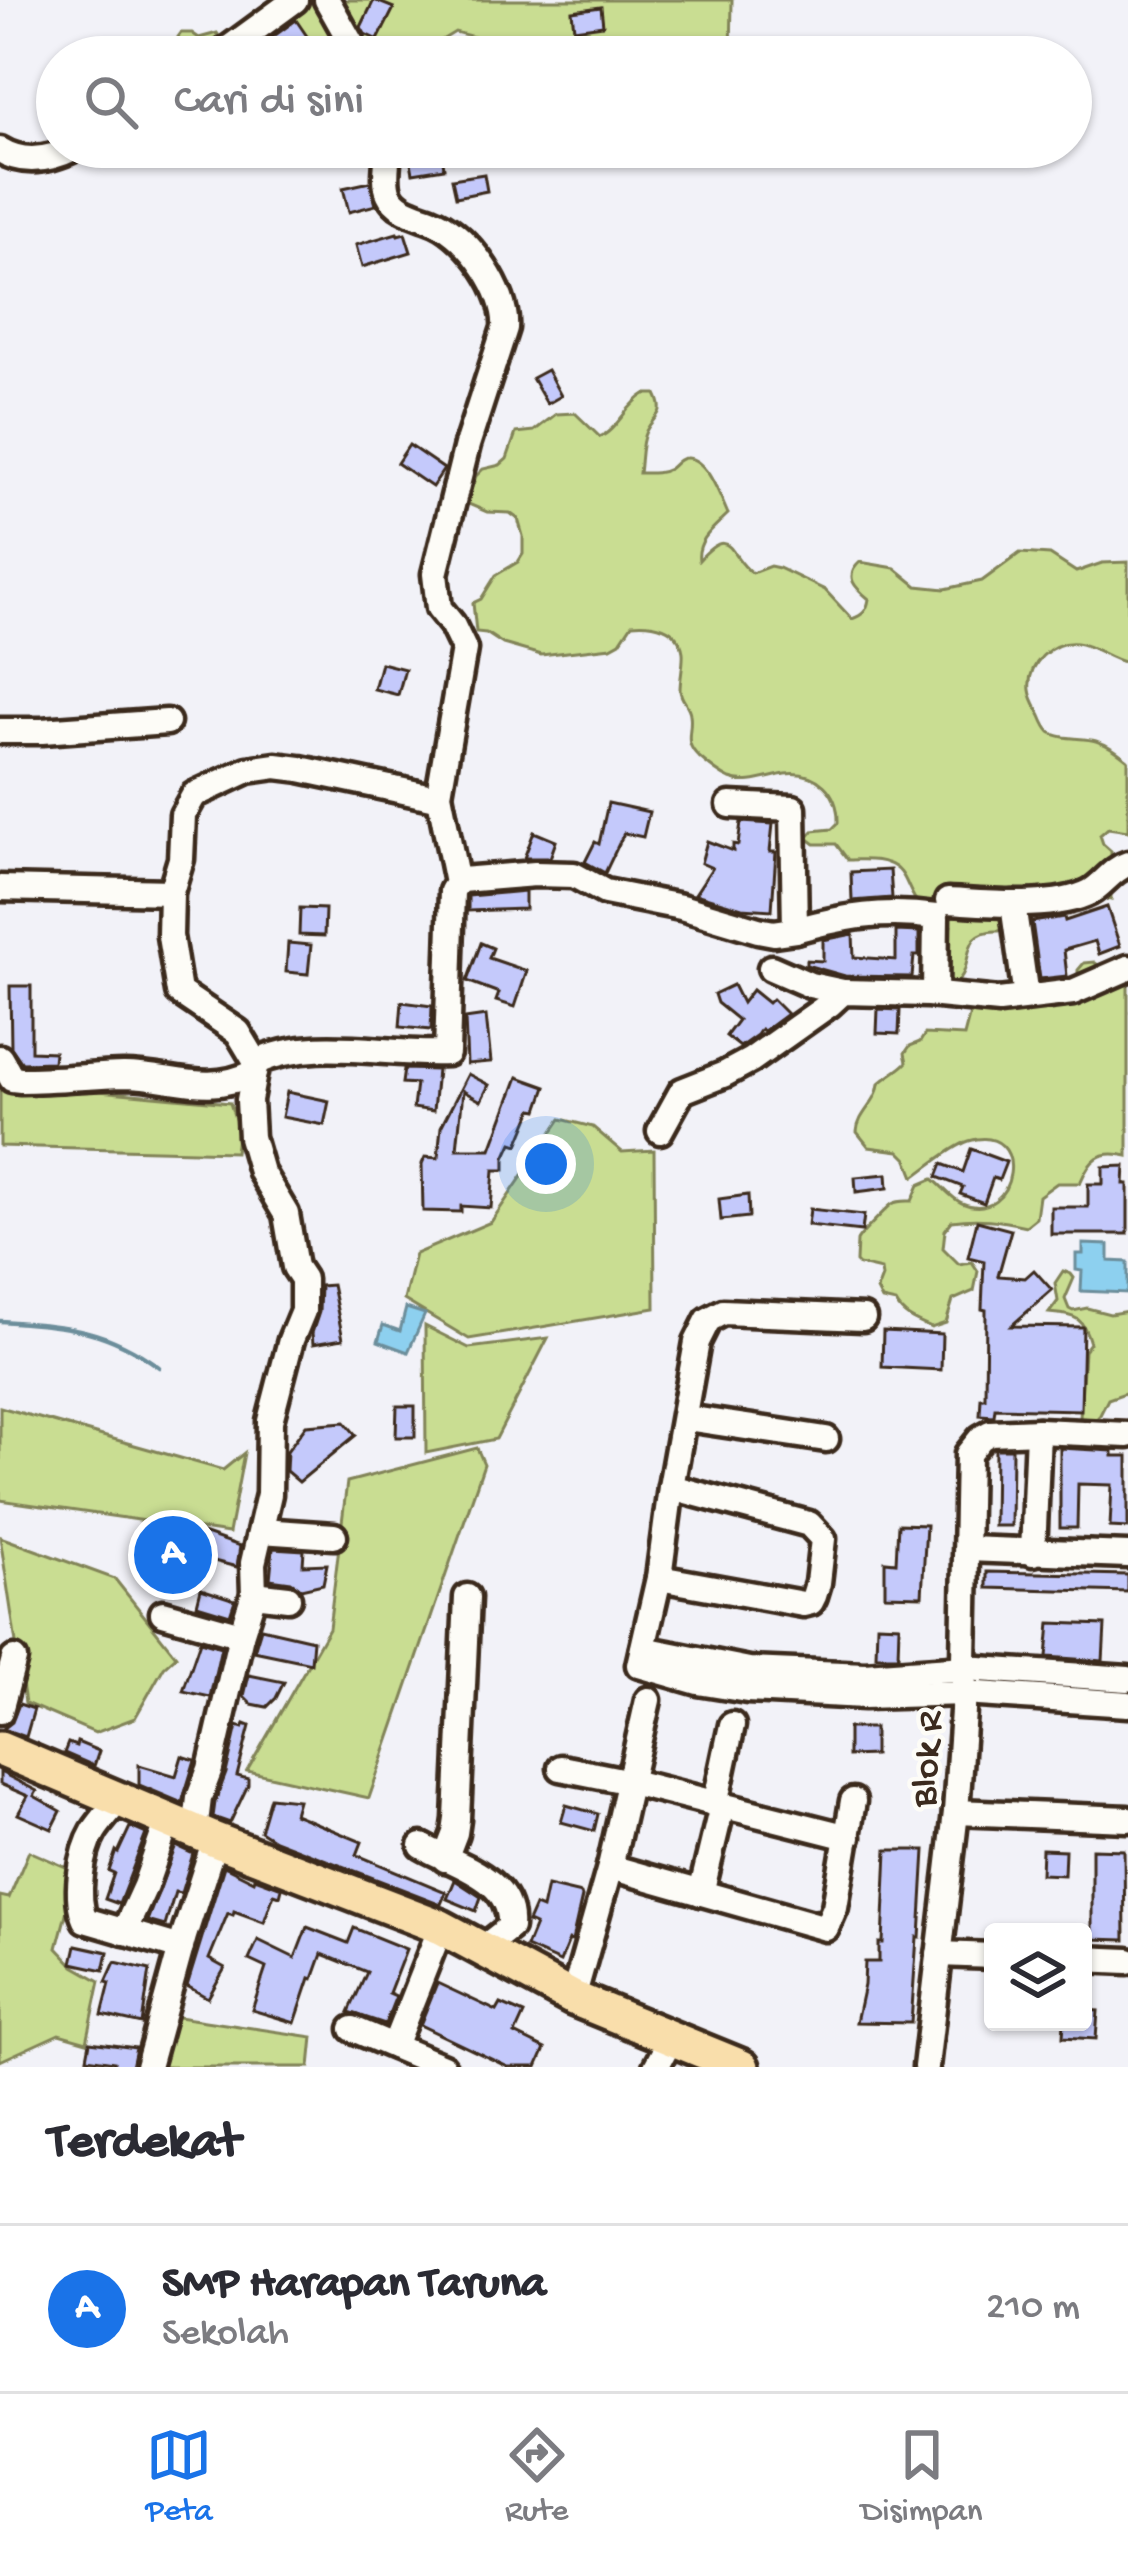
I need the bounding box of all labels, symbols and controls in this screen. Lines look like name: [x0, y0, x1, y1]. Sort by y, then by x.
search box: [36, 36, 1092, 168]
icon: search: [78, 69, 144, 135]
text: Cari di sini: [174, 76, 364, 129]
your location: [516, 1134, 576, 1194]
pin: A: [134, 1510, 212, 1600]
street label: Blok R: [904, 1709, 956, 1810]
map controls: [984, 1923, 1092, 2031]
button: layers: [984, 1923, 1092, 2031]
text: Terdekat: [48, 2115, 240, 2175]
text: SMP Harapan Taruna: [162, 2259, 546, 2312]
text: A: [75, 2286, 99, 2332]
text: 210 m: [986, 2286, 1080, 2332]
text: Sekolah: [162, 2312, 289, 2358]
tab: Peta: [146, 2422, 213, 2532]
tab: Rute: [504, 2422, 570, 2532]
tab: Disimpan: [861, 2422, 982, 2532]

